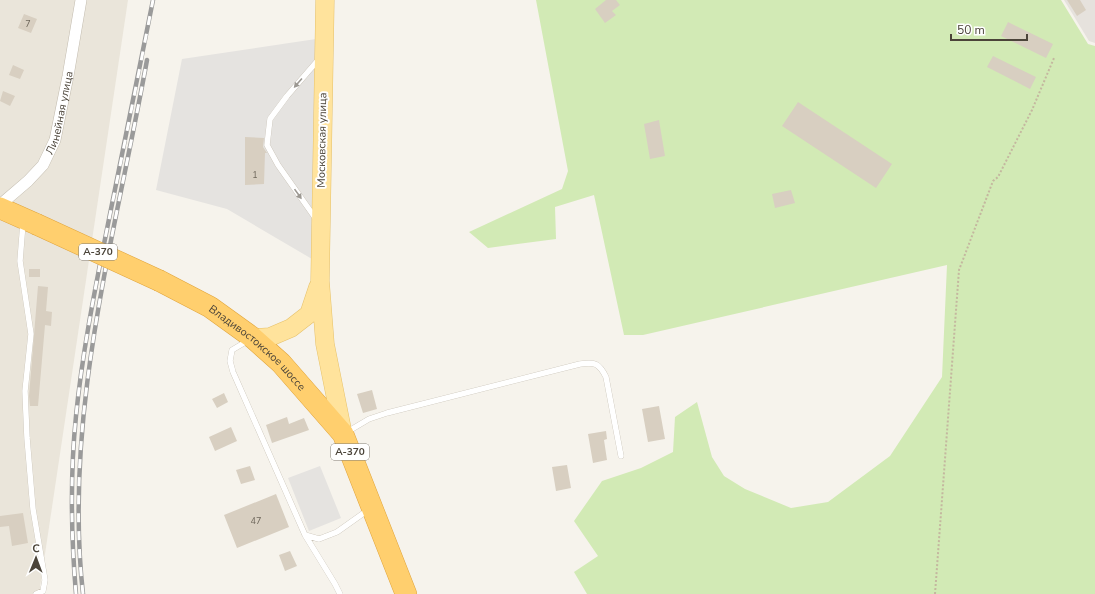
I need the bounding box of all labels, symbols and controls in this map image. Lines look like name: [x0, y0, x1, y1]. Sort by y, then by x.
scale bar: [951, 16, 1027, 42]
house number: 7: [25, 18, 31, 30]
text: 50 m: [957, 22, 985, 38]
street label: Линейная улица: [42, 70, 76, 157]
one-way arrow: [293, 78, 302, 89]
street label: Московская улица: [314, 92, 330, 188]
house number: 1: [252, 169, 258, 181]
one-way arrow: [294, 189, 302, 200]
road number: А-370: [79, 244, 117, 260]
street label: Владивостокское шоссе: [206, 301, 309, 394]
road number: А-370: [331, 444, 369, 460]
house number: 47: [251, 515, 261, 527]
north arrow: [16, 538, 56, 578]
text: С: [32, 541, 41, 556]

